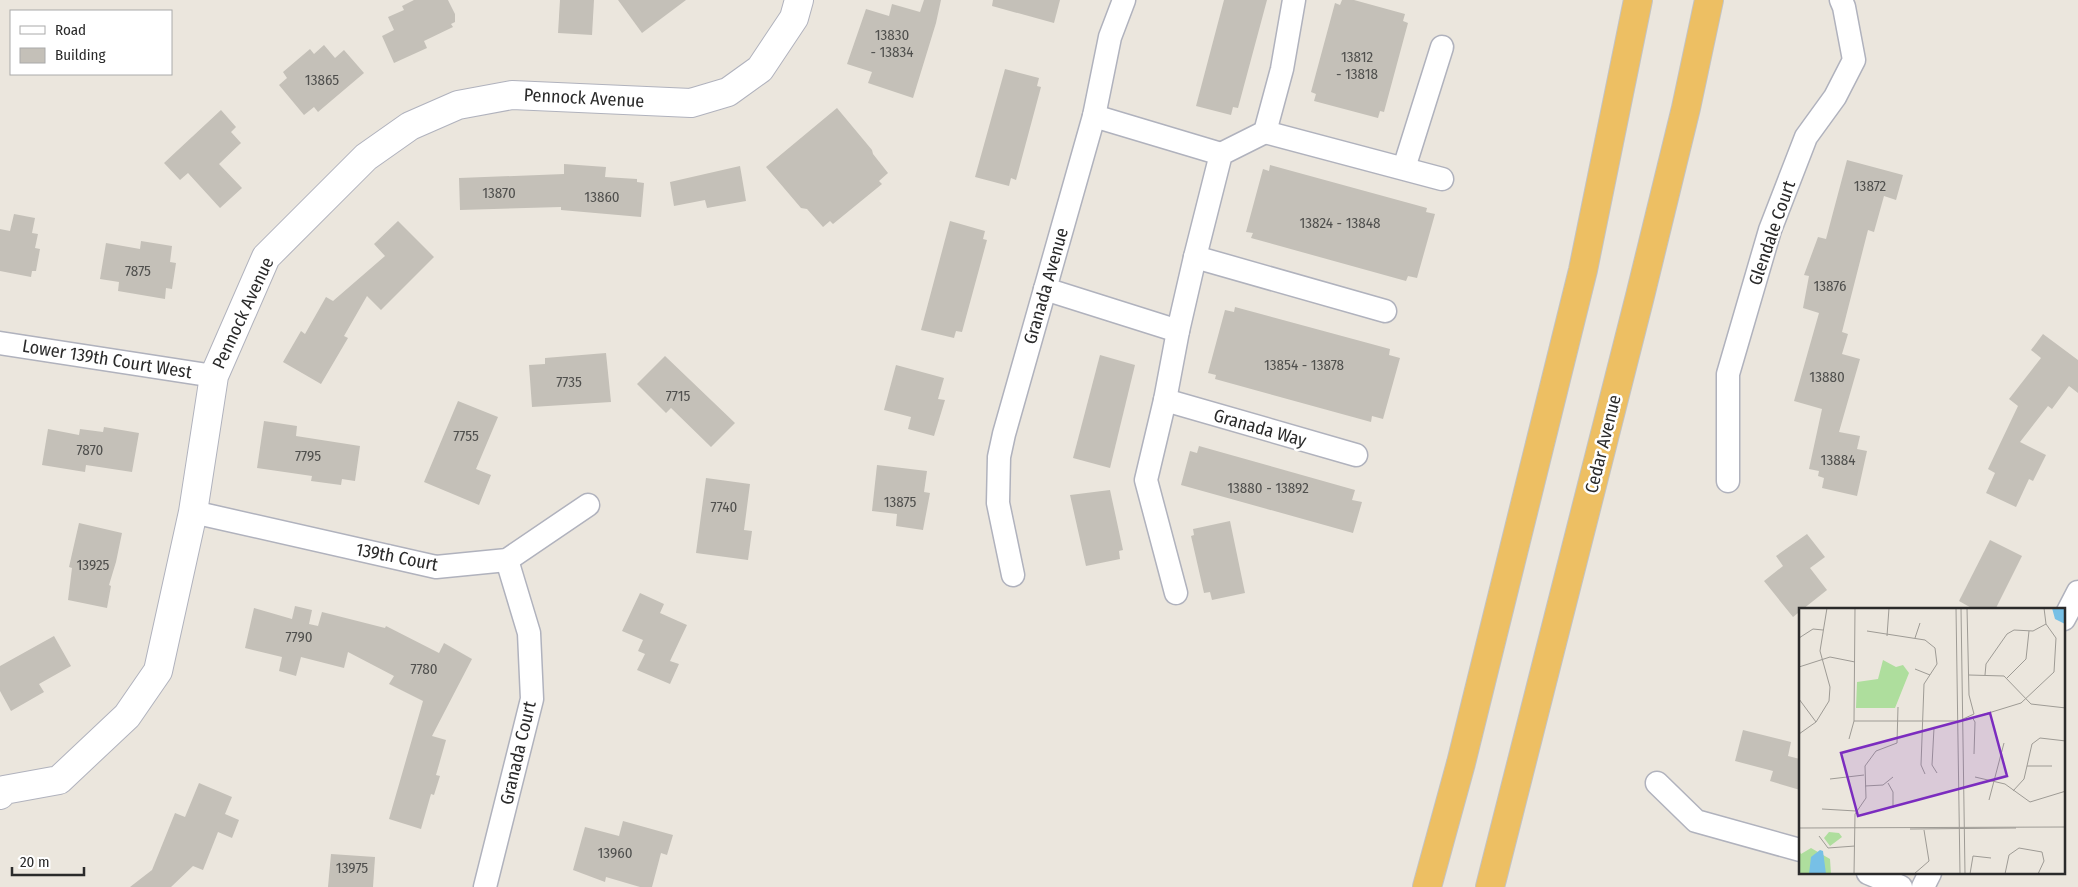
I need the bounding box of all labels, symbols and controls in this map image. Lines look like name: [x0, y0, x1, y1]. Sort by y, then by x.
legend: [10, 10, 172, 75]
text: Road: [55, 21, 86, 39]
house number: 13830 - 13834: [870, 26, 914, 61]
text: Building: [55, 46, 106, 64]
house number: 13812 - 13818: [1336, 48, 1378, 83]
house number: 13865: [305, 71, 339, 89]
street label: Pennock Avenue: [523, 84, 645, 112]
house number: 13872: [1854, 177, 1887, 195]
street label: Glendale Court: [1744, 178, 1800, 288]
house number: 13870: [482, 184, 516, 202]
house number: 13860: [584, 188, 620, 206]
house number: 13824 - 13848: [1299, 214, 1381, 232]
street label: Granada Avenue: [1019, 225, 1073, 347]
street label: Pennock Avenue: [208, 254, 279, 372]
house number: 7875: [125, 262, 151, 280]
house number: 13876: [1813, 277, 1847, 295]
street label: Lower 139th Court West: [21, 335, 193, 383]
house number: 13854 - 13878: [1264, 356, 1344, 374]
house number: 13880: [1809, 368, 1845, 386]
house number: 7735: [556, 373, 582, 391]
house number: 7715: [666, 387, 690, 405]
street label: Cedar Avenue: [1580, 392, 1626, 496]
street label: Granada Way: [1211, 404, 1309, 452]
house number: 7755: [453, 427, 479, 445]
house number: 7870: [77, 441, 103, 459]
house number: 7795: [295, 447, 321, 465]
house number: 13884: [1821, 451, 1855, 469]
house number: 13880 - 13892: [1227, 479, 1309, 497]
house number: 13875: [884, 493, 916, 511]
house number: 7740: [711, 498, 737, 516]
street label: 139th Court: [354, 538, 440, 576]
house number: 13925: [77, 556, 110, 574]
inset map: [1799, 608, 2066, 874]
house number: 7790: [285, 628, 313, 646]
house number: 7780: [410, 660, 438, 678]
street label: Granada Court: [495, 699, 541, 807]
scale bar: [12, 844, 85, 876]
house number: 13960: [598, 844, 633, 862]
text: 20 m: [20, 853, 50, 871]
house number: 13975: [336, 859, 368, 877]

